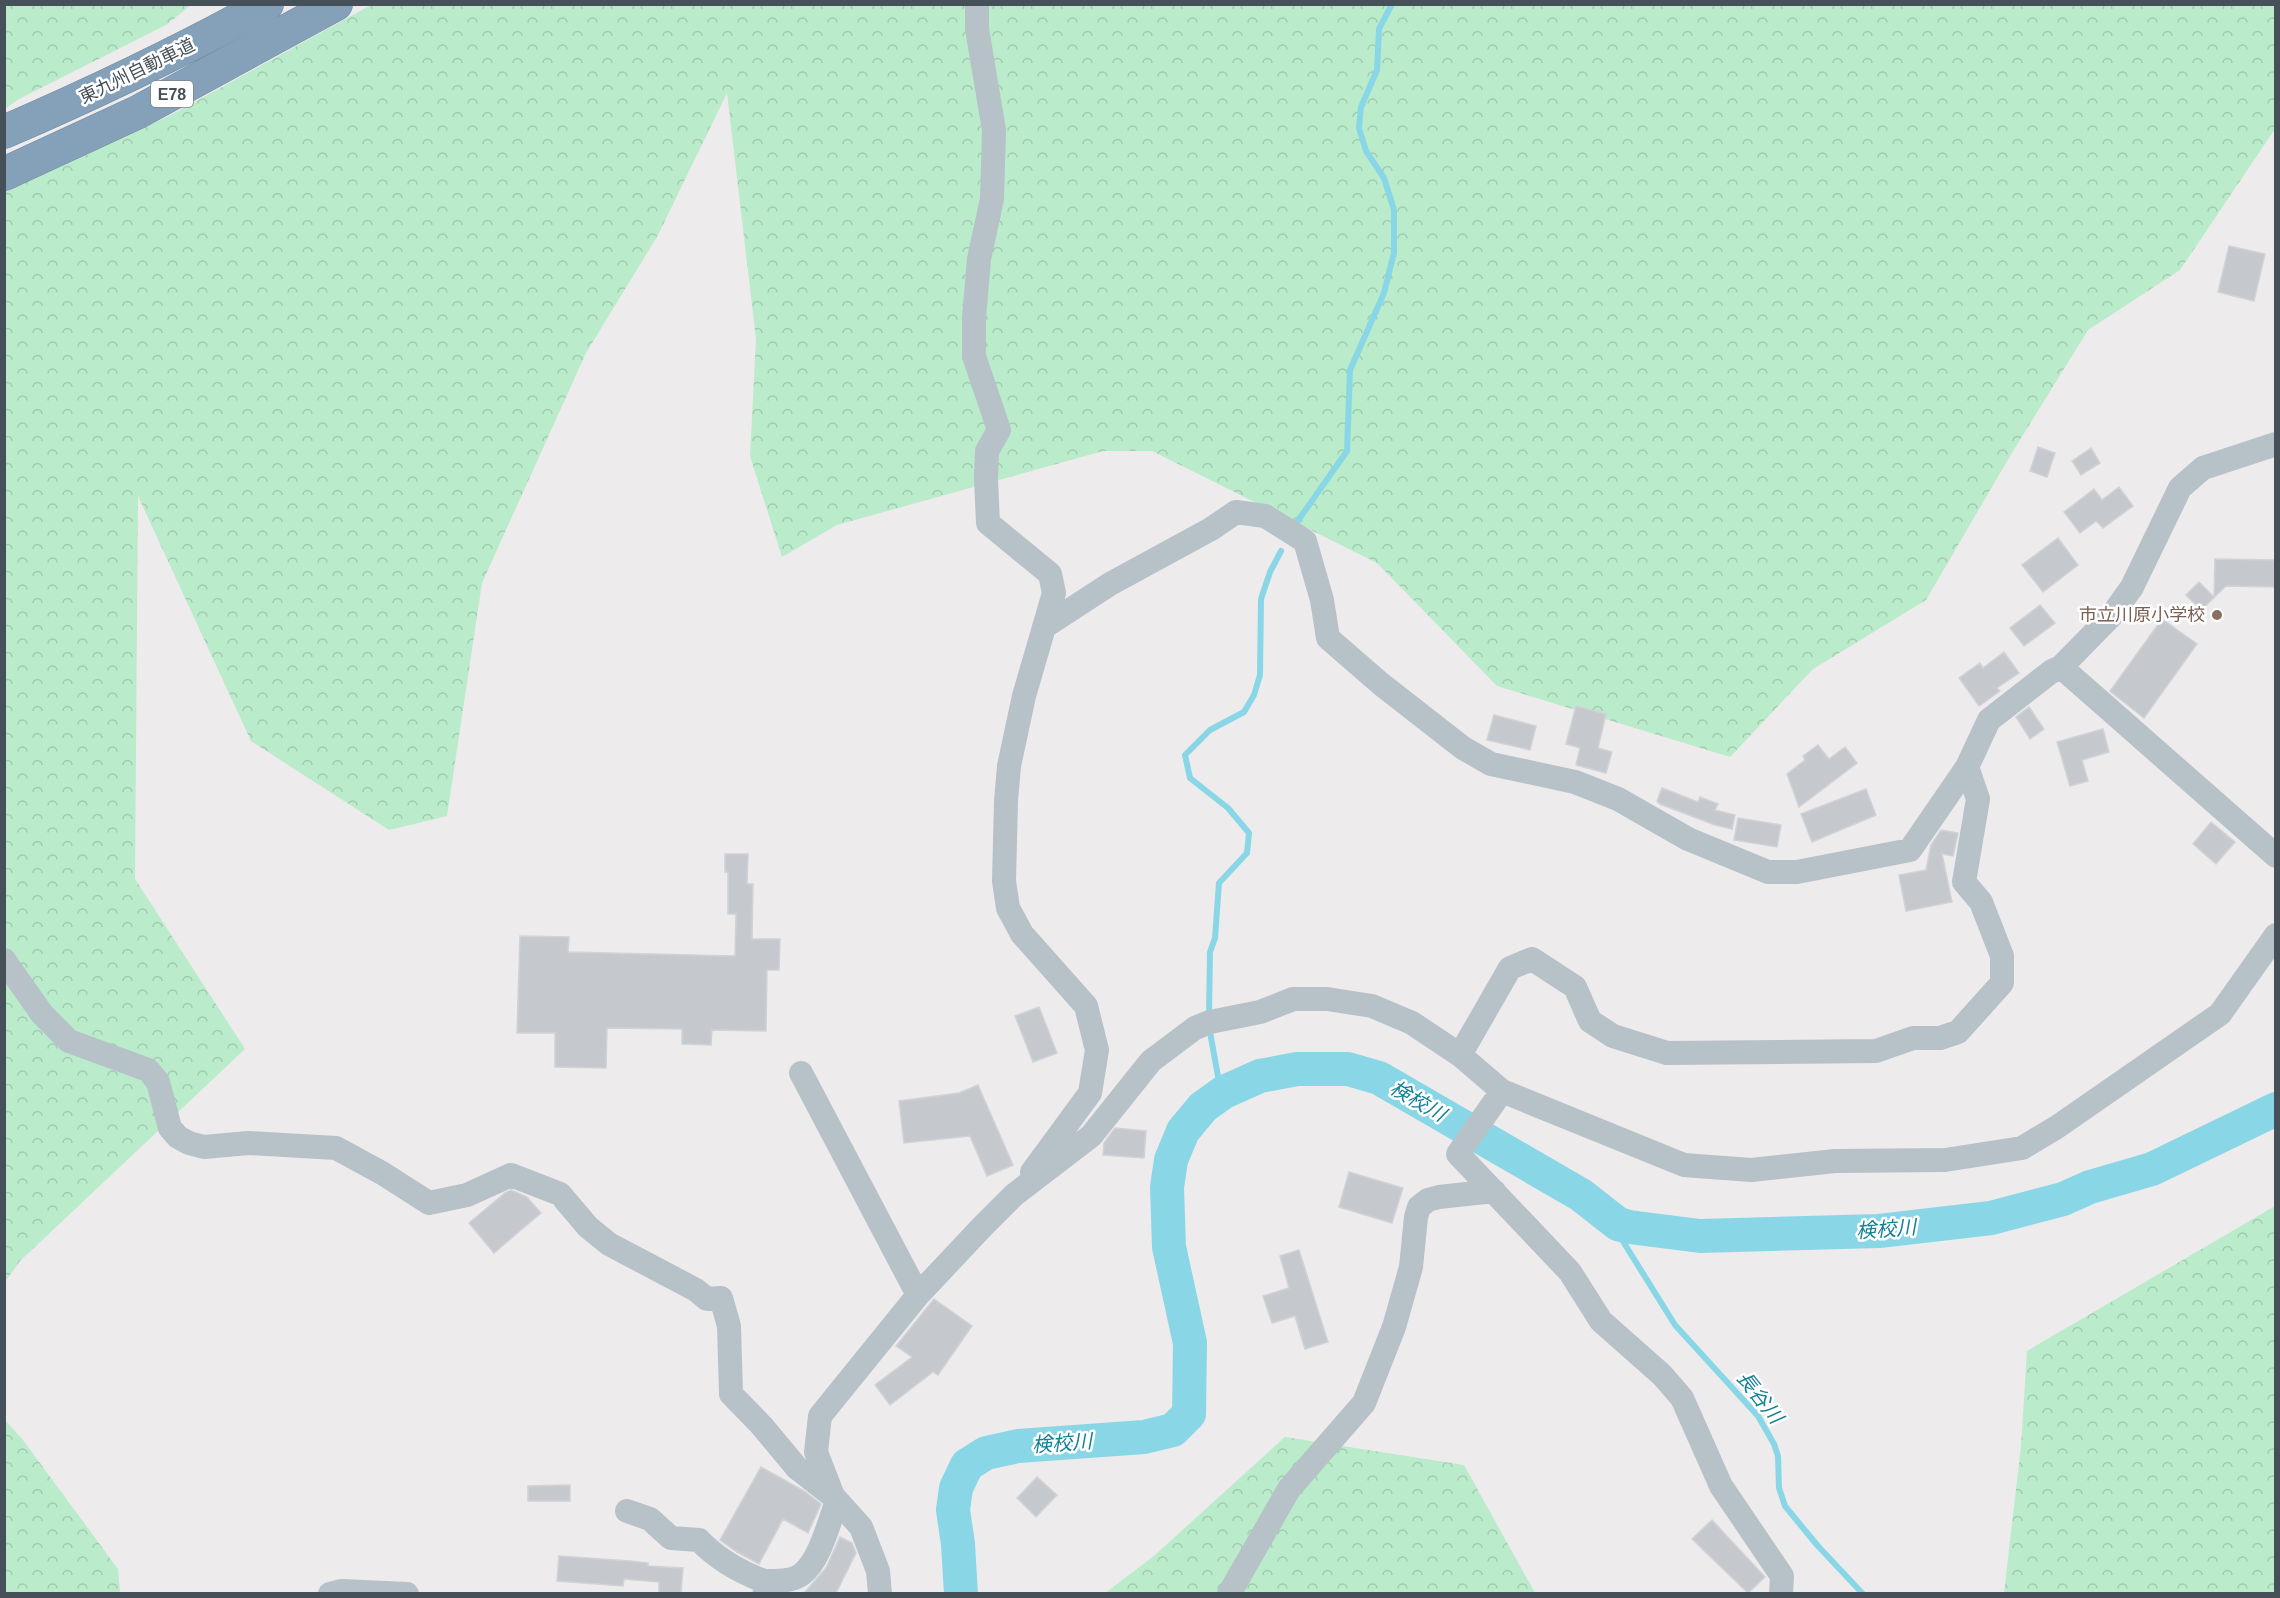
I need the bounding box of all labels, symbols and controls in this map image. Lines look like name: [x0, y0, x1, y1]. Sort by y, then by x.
street label: 東九州自動車道: [76, 34, 198, 108]
road number: E78: [151, 81, 193, 107]
place label: 市立川原小学校: [2079, 605, 2205, 625]
marker: 市立川原小学校: [2210, 608, 2224, 622]
water label: 検校川: [1387, 1076, 1451, 1127]
water label: 検校川: [1855, 1216, 1919, 1242]
water label: 長谷川: [1733, 1367, 1788, 1429]
water label: 検校川: [1031, 1430, 1095, 1456]

